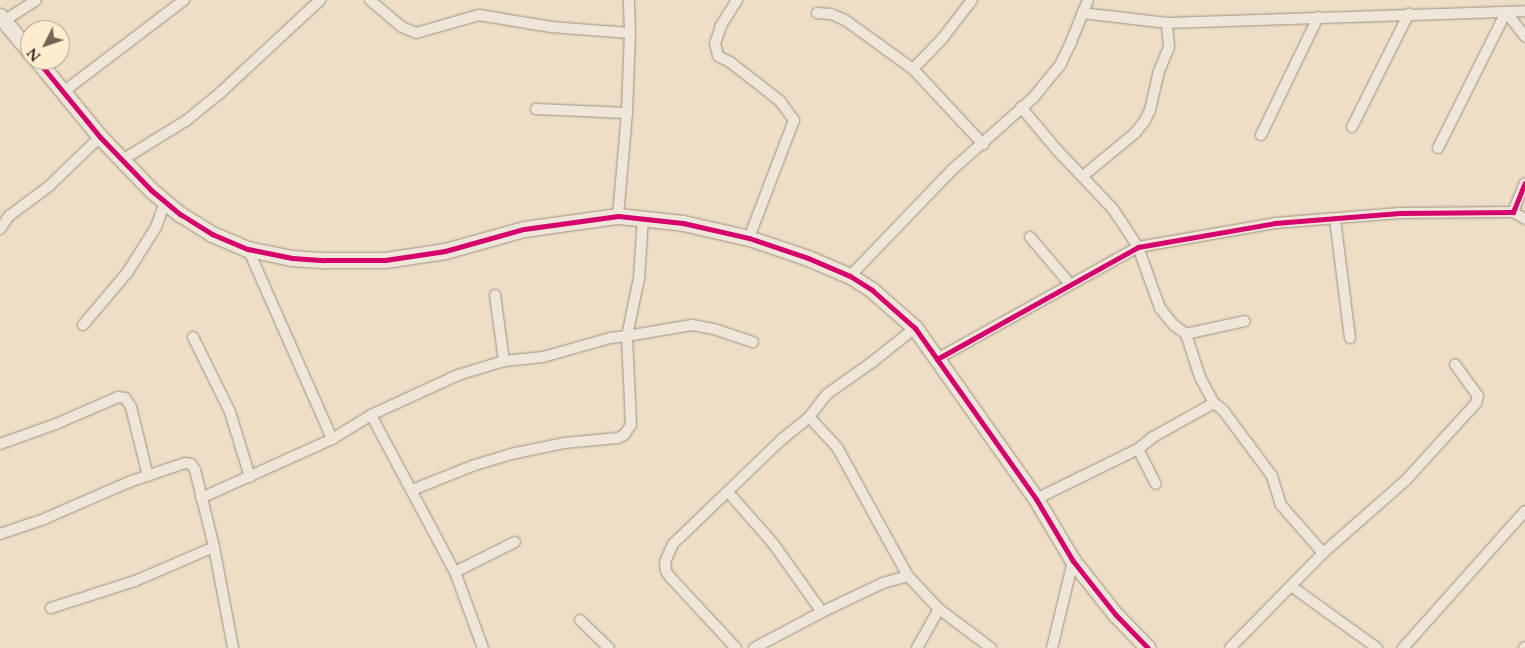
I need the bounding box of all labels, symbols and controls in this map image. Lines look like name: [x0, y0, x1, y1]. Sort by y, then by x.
north arrow: [20, 20, 70, 70]
text: N: [23, 44, 45, 65]

